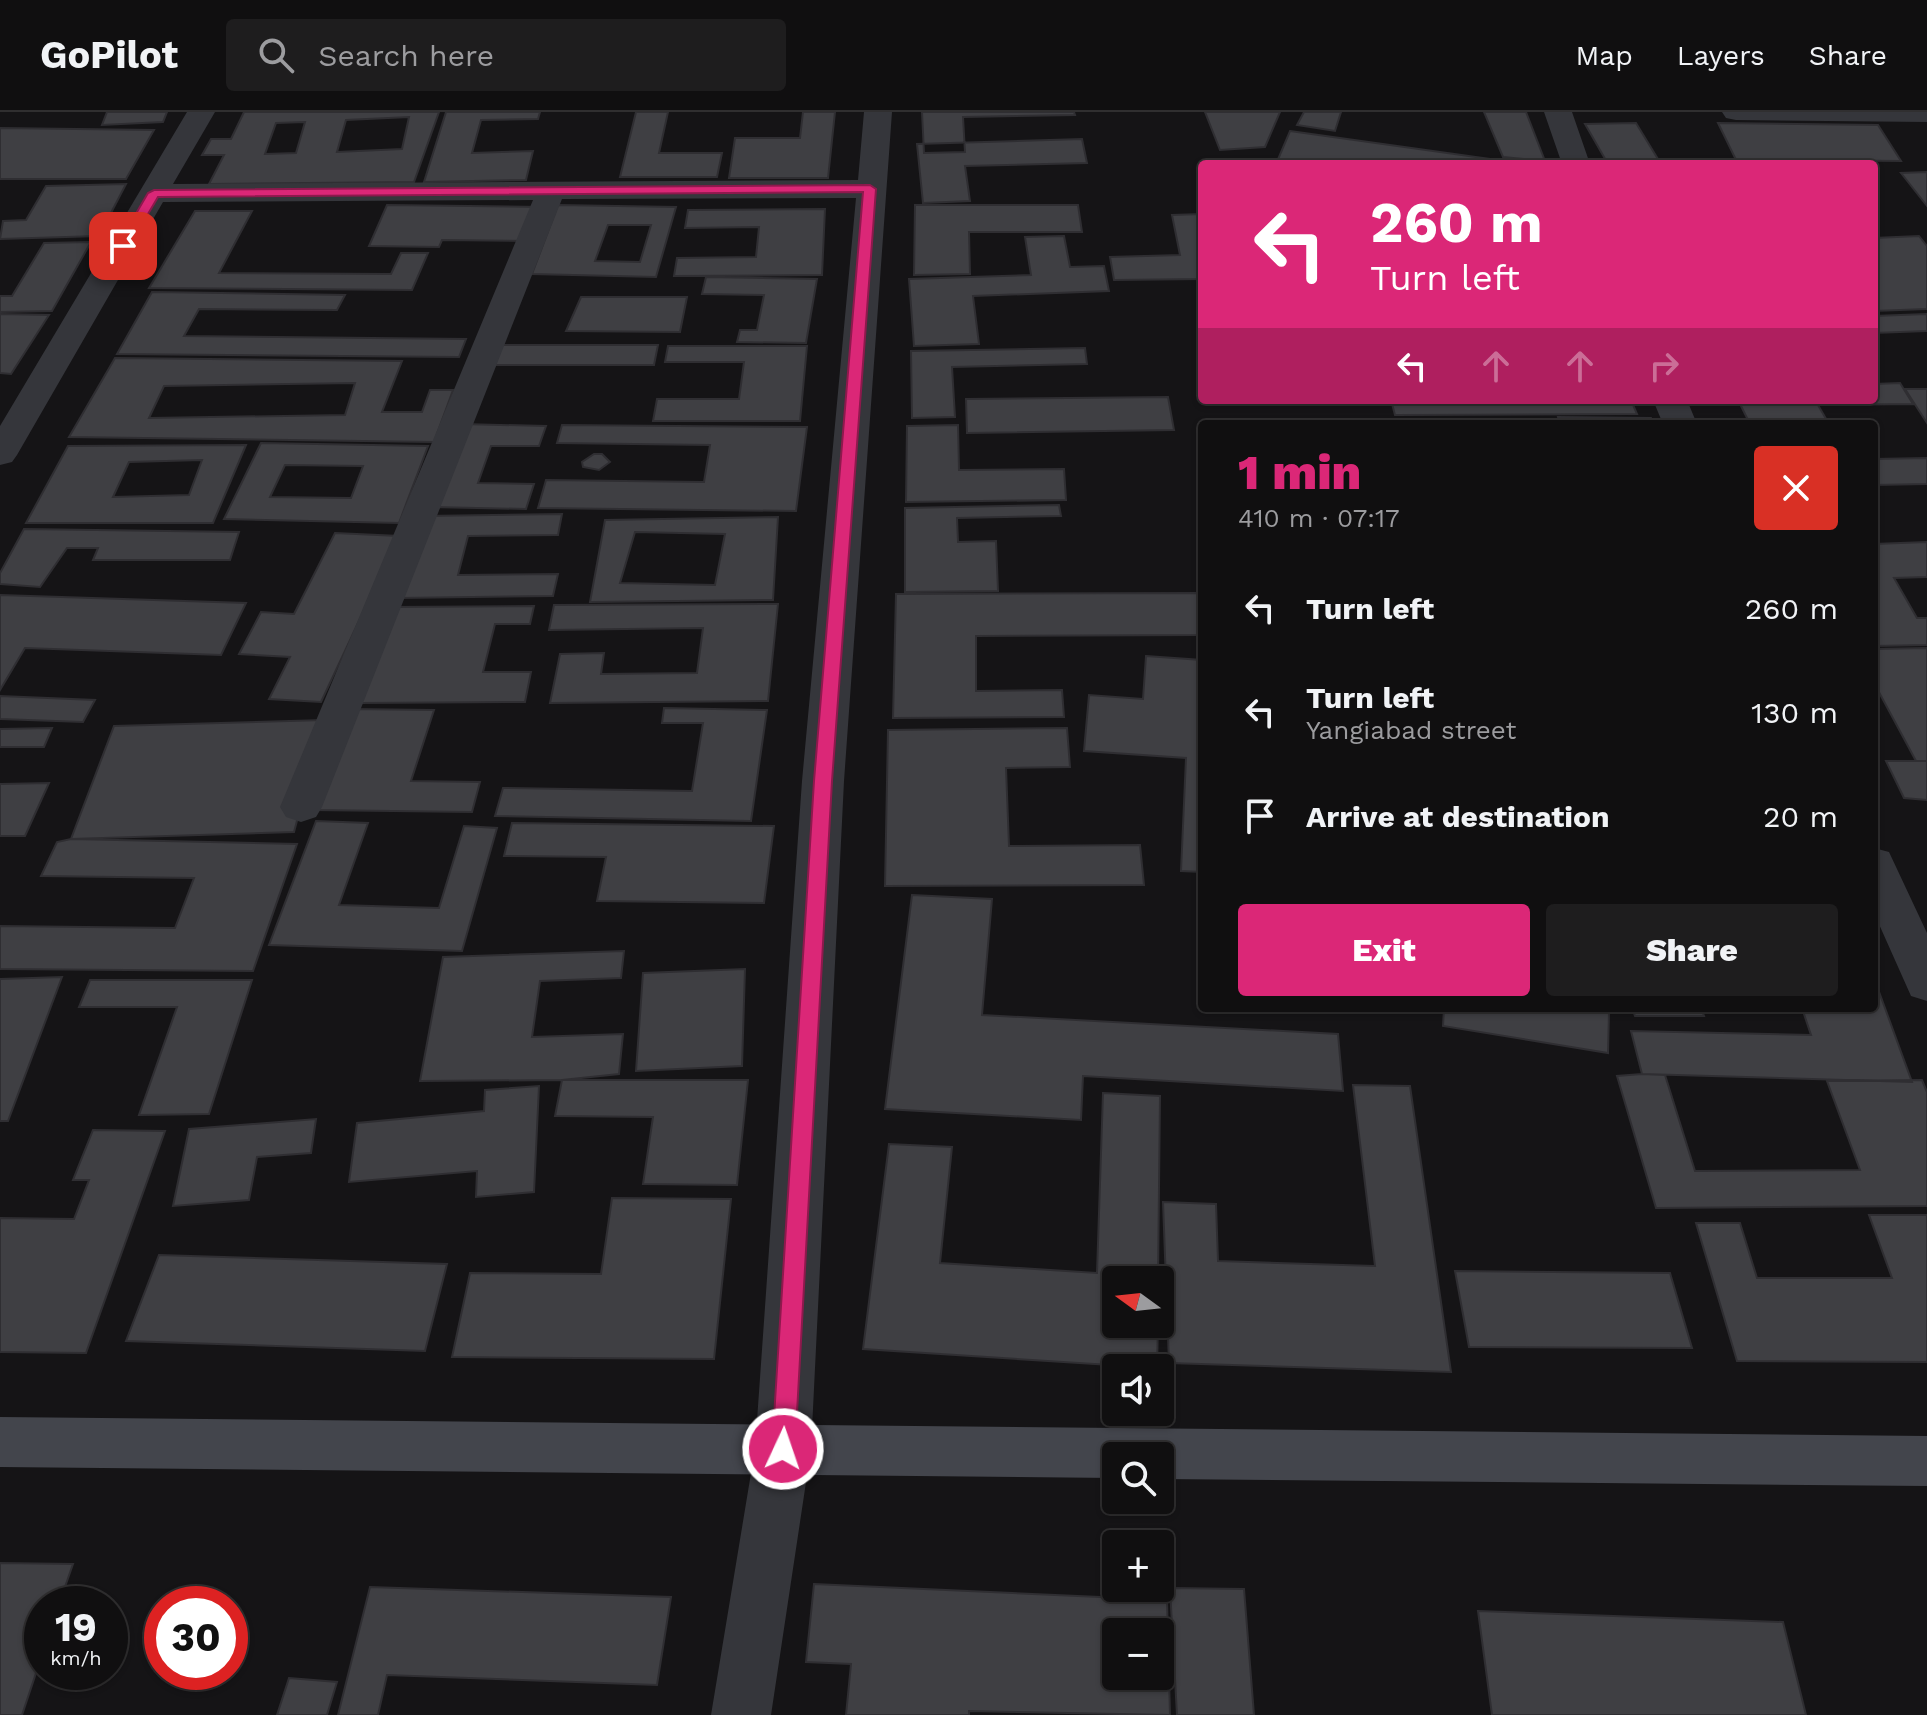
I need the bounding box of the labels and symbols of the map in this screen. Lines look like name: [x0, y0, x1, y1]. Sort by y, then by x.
pin: [89, 212, 157, 280]
north arrow: [1102, 1266, 1174, 1338]
position arrow: [741, 1407, 825, 1491]
speed limit sign: 30: [144, 1586, 248, 1690]

